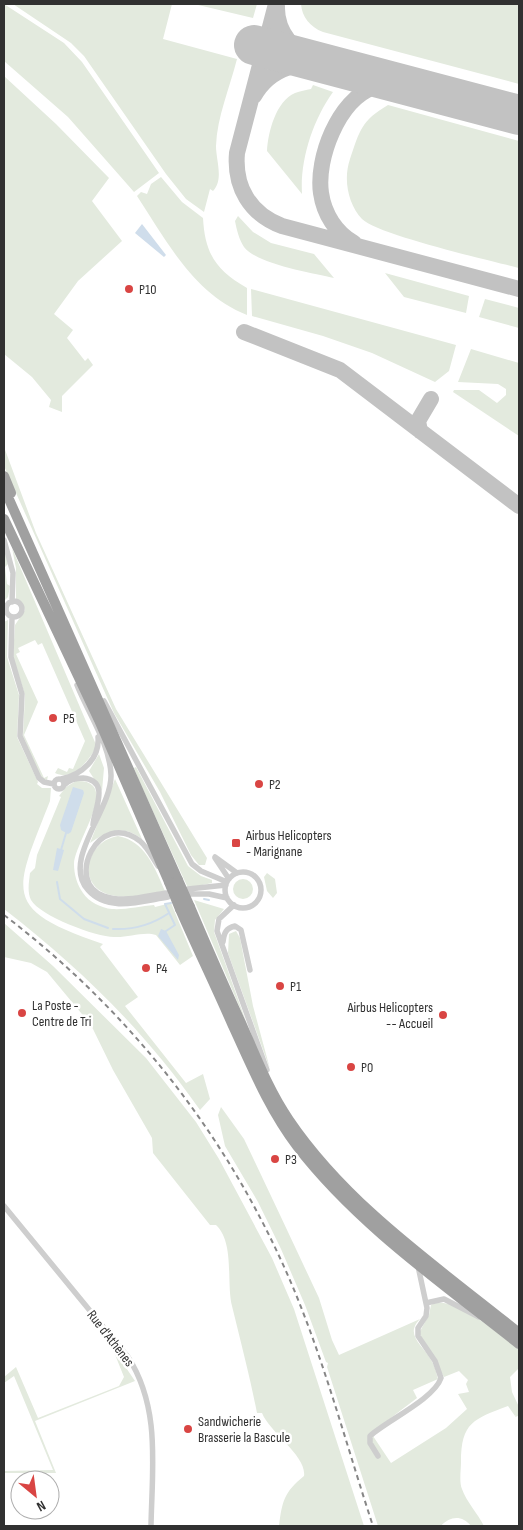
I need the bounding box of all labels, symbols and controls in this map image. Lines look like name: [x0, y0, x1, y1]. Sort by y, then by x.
place label: P10: [139, 281, 156, 298]
marker: P10: [123, 283, 135, 295]
place label: P5: [63, 710, 75, 727]
marker: P5: [47, 712, 59, 724]
place label: P2: [269, 776, 281, 793]
marker: P2: [253, 778, 265, 790]
place label: Airbus Helicopters - Marignane: [245, 827, 332, 860]
marker: Airbus Helicopters - Marignane: [230, 837, 242, 849]
place label: P4: [156, 960, 168, 977]
marker: P4: [140, 962, 152, 974]
place label: P1: [290, 978, 301, 995]
marker: P1: [274, 980, 286, 992]
place label: La Poste - Centre de Tri: [32, 997, 91, 1030]
place label: Airbus Helicopters -- Accueil: [346, 999, 433, 1032]
marker: La Poste - Centre de Tri: [16, 1007, 28, 1019]
marker: Airbus Helicopters -- Accueil: [437, 1009, 449, 1021]
place label: P0: [361, 1059, 373, 1076]
marker: P0: [345, 1061, 357, 1073]
place label: P3: [285, 1151, 297, 1168]
marker: P3: [269, 1153, 281, 1165]
street label: Rue d'Athènes: [83, 1307, 138, 1370]
place label: Sandwicherie Brasserie la Bascule: [198, 1413, 290, 1446]
marker: Sandwicherie Brasserie la Bascule: [182, 1423, 194, 1435]
north arrow: [10, 1470, 60, 1520]
text: N: [34, 1497, 48, 1515]

